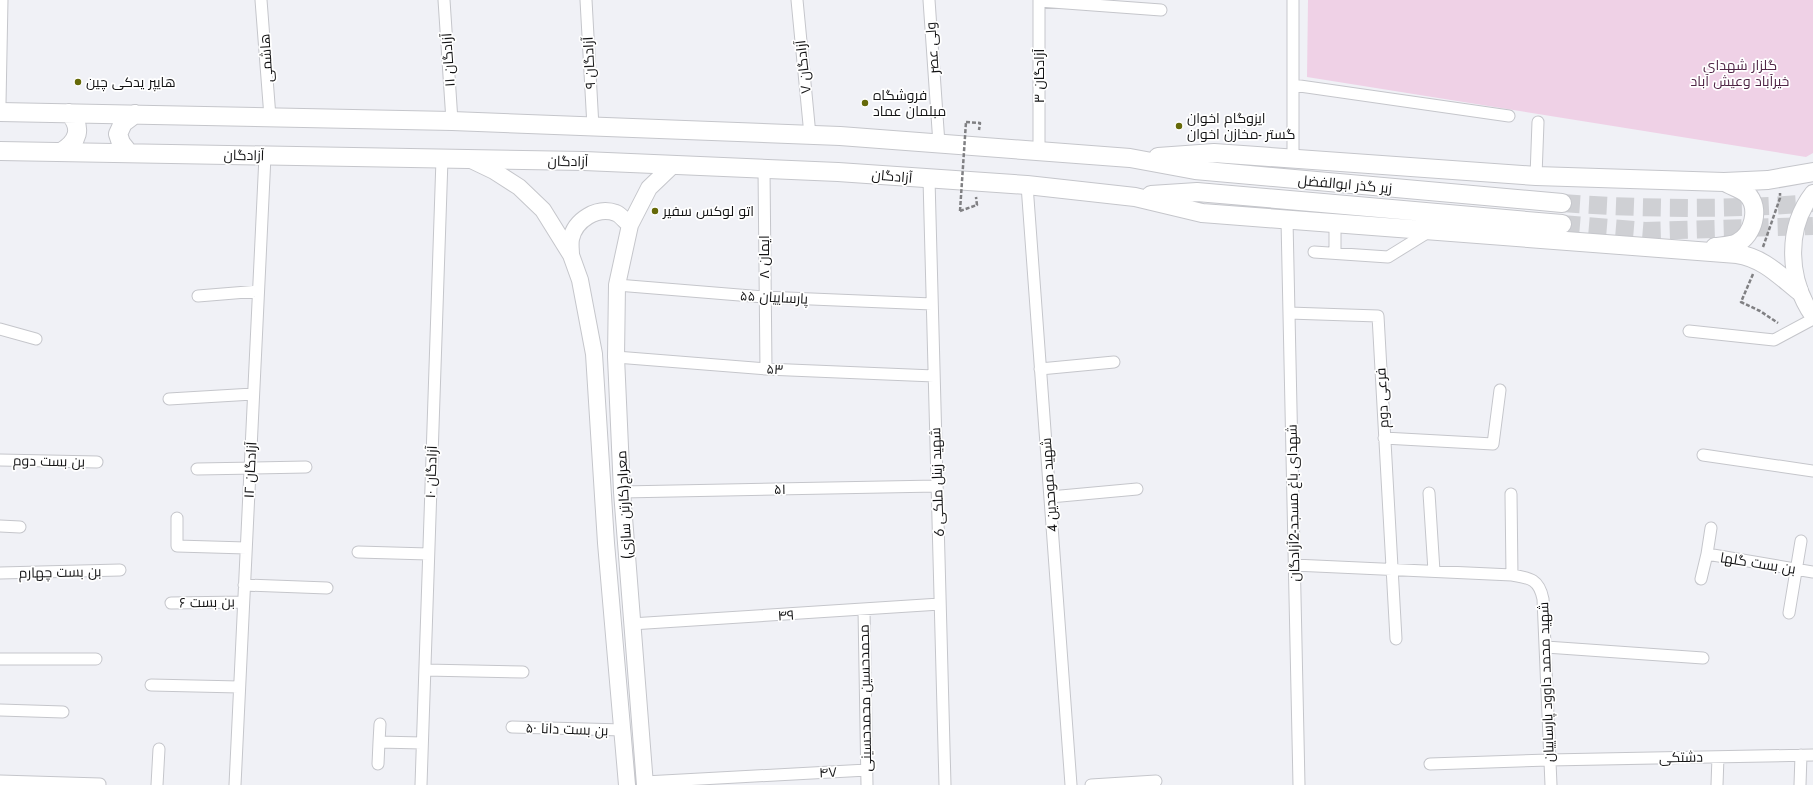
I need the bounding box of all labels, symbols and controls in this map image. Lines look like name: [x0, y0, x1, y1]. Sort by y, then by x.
street label: ولی عصر: [920, 21, 944, 76]
street label: ۱۱ آزادگان: [436, 32, 460, 88]
street label: هاشمی: [254, 33, 278, 83]
street label: ۹ آزادگان: [578, 36, 600, 90]
street label: ۷ آزادگان: [790, 39, 816, 95]
street label: ۳ آزادگان: [1029, 48, 1049, 103]
park label: گلزار شهدای خیرآباد وعیش آباد: [1691, 55, 1789, 91]
place label: هایپر یدکی چین: [86, 72, 176, 92]
marker: هایپر یدکی چین: [73, 77, 83, 87]
place label: فروشگاه مبلمان عماد: [873, 85, 946, 121]
marker: فروشگاه مبلمان عماد: [860, 98, 870, 108]
place label: ایزوگام اخوان گستر -مخازن اخوان: [1187, 108, 1295, 144]
marker: ایزوگام اخوان گستر -مخازن اخوان: [1174, 121, 1184, 131]
street label: آزادگان: [223, 145, 265, 165]
street label: آزادگان: [547, 151, 589, 171]
street label: آزادگان: [871, 164, 913, 188]
street label: زیر گذر ابوالفضل: [1297, 170, 1393, 198]
place label: اتو لوکس سفیر: [662, 201, 754, 221]
marker: اتو لوکس سفیر: [650, 206, 660, 216]
street label: ۸ ایمان: [754, 235, 774, 279]
street label: پارساییان ۵۵: [739, 285, 809, 309]
street label: ۵۳: [766, 359, 784, 379]
street label: فرعی دوم: [1370, 367, 1394, 429]
street label: شهدای‌ باغ مسجد-2آزادگان: [1282, 424, 1304, 582]
street label: 6 شهید زینل ملکی: [925, 427, 949, 537]
street label: 4 شهید موحدین: [1036, 437, 1062, 533]
street label: ۱۲ آزادگان: [239, 441, 261, 499]
street label: ۱۰ آزادگان: [420, 445, 442, 499]
street label: بن بست دوم: [13, 450, 85, 472]
street label: معراج(کارتن سازی): [611, 450, 637, 560]
street label: ۵۱: [774, 479, 786, 499]
street label: بن بست گلها: [1719, 547, 1797, 579]
street label: بن بست چهارم: [18, 561, 102, 583]
street label: بن بست ۶: [179, 592, 235, 612]
street label: شهید محمد داوود پارساییان: [1533, 601, 1559, 763]
street label: ۴۹: [777, 604, 795, 626]
street label: محمدحسین محمدحسینی: [854, 624, 876, 772]
street label: بن بست دانا ۵۰: [525, 718, 609, 740]
street label: دشتکی: [1659, 747, 1703, 767]
street label: ۴۷: [818, 762, 838, 782]

